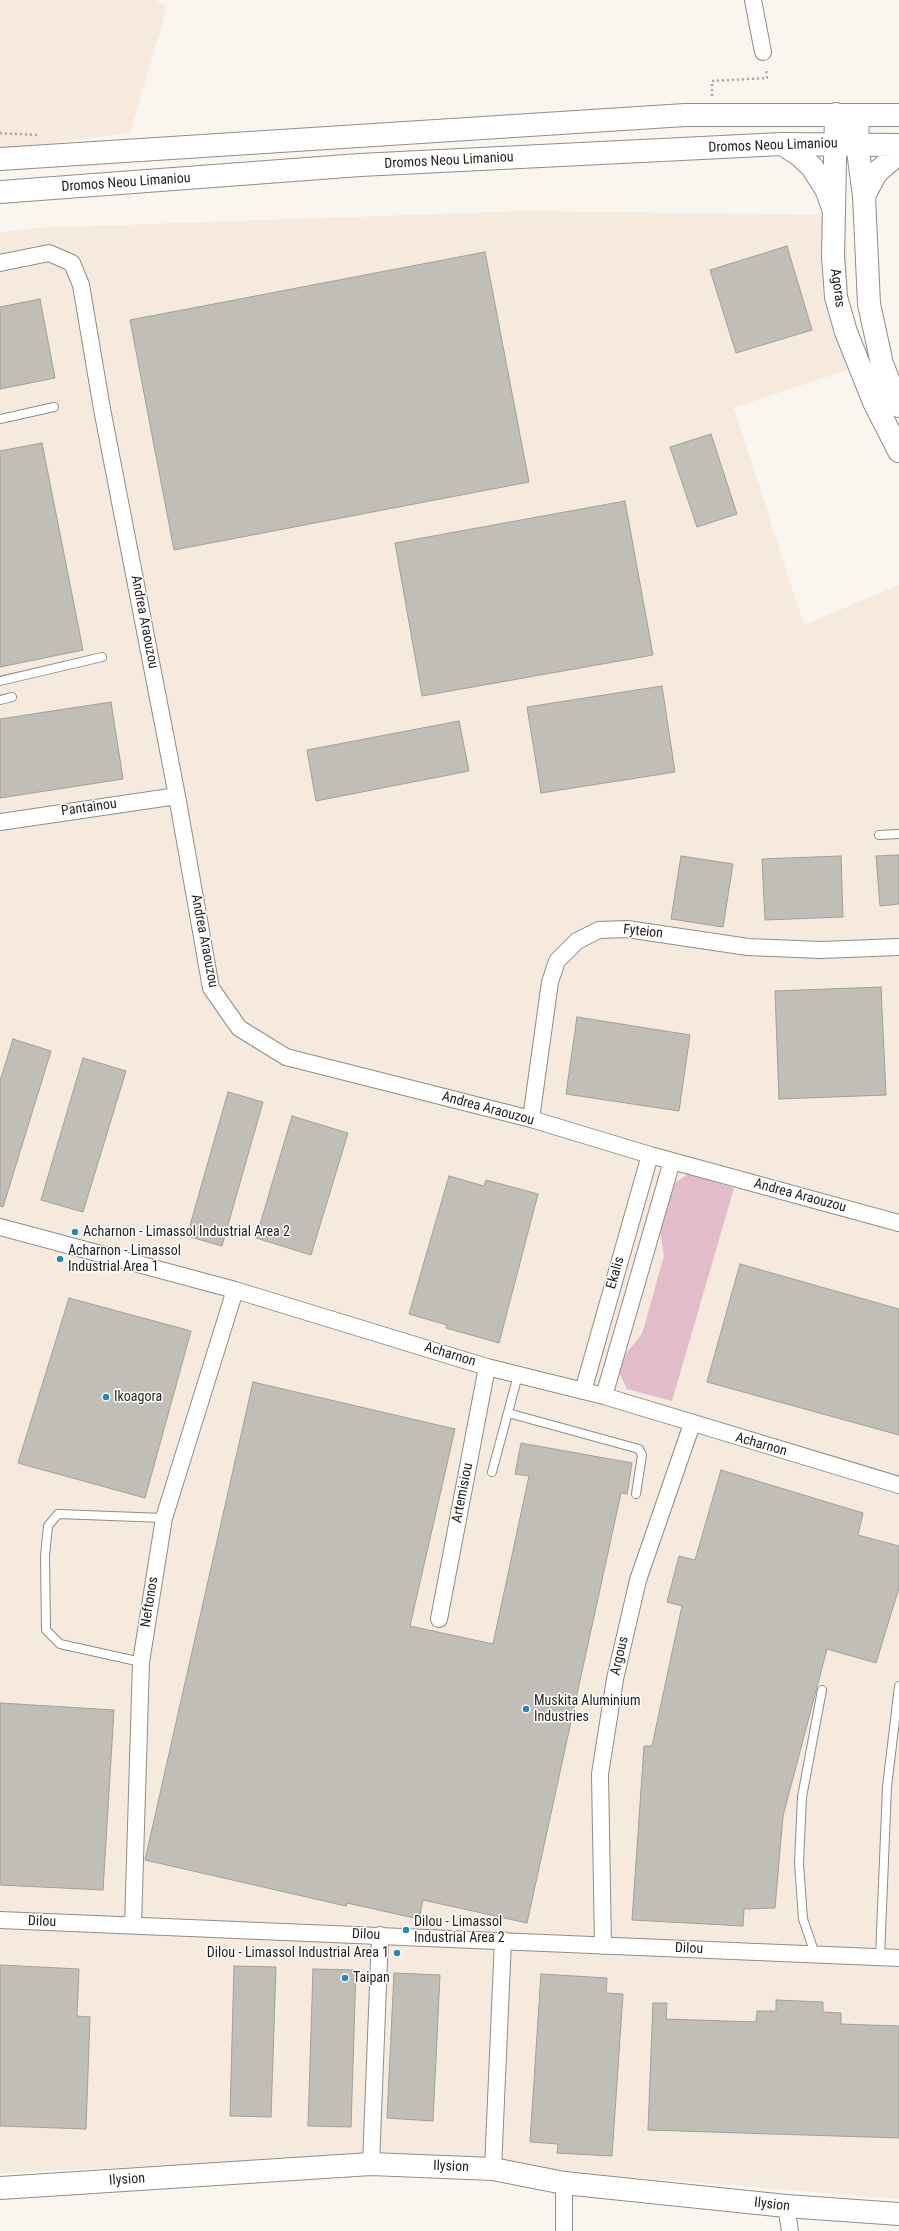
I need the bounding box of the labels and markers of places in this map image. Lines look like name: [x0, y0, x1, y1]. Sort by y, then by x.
place label: Acharnon - Limassol Industrial Area 2: [83, 1224, 290, 1240]
marker: Acharnon - Limassol Industrial Area 2: [70, 1227, 80, 1237]
place label: Acharnon - Limassol Industrial Area 1: [68, 1243, 181, 1276]
marker: Acharnon - Limassol Industrial Area 1: [55, 1254, 65, 1264]
place label: Ikoagora: [114, 1389, 162, 1405]
marker: Ikoagora: [101, 1392, 111, 1402]
place label: Muskita Aluminium Industries: [534, 1693, 640, 1726]
marker: Muskita Aluminium Industries: [521, 1704, 531, 1714]
place label: Dilou - Limassol Industrial Area 2: [414, 1914, 505, 1946]
marker: Dilou - Limassol Industrial Area 2: [401, 1925, 411, 1935]
place label: Dilou - Limassol Industrial Area 1: [207, 1945, 389, 1961]
marker: Dilou - Limassol Industrial Area 1: [392, 1948, 402, 1958]
place label: Taipan: [353, 1970, 390, 1986]
marker: Taipan: [340, 1973, 350, 1983]

